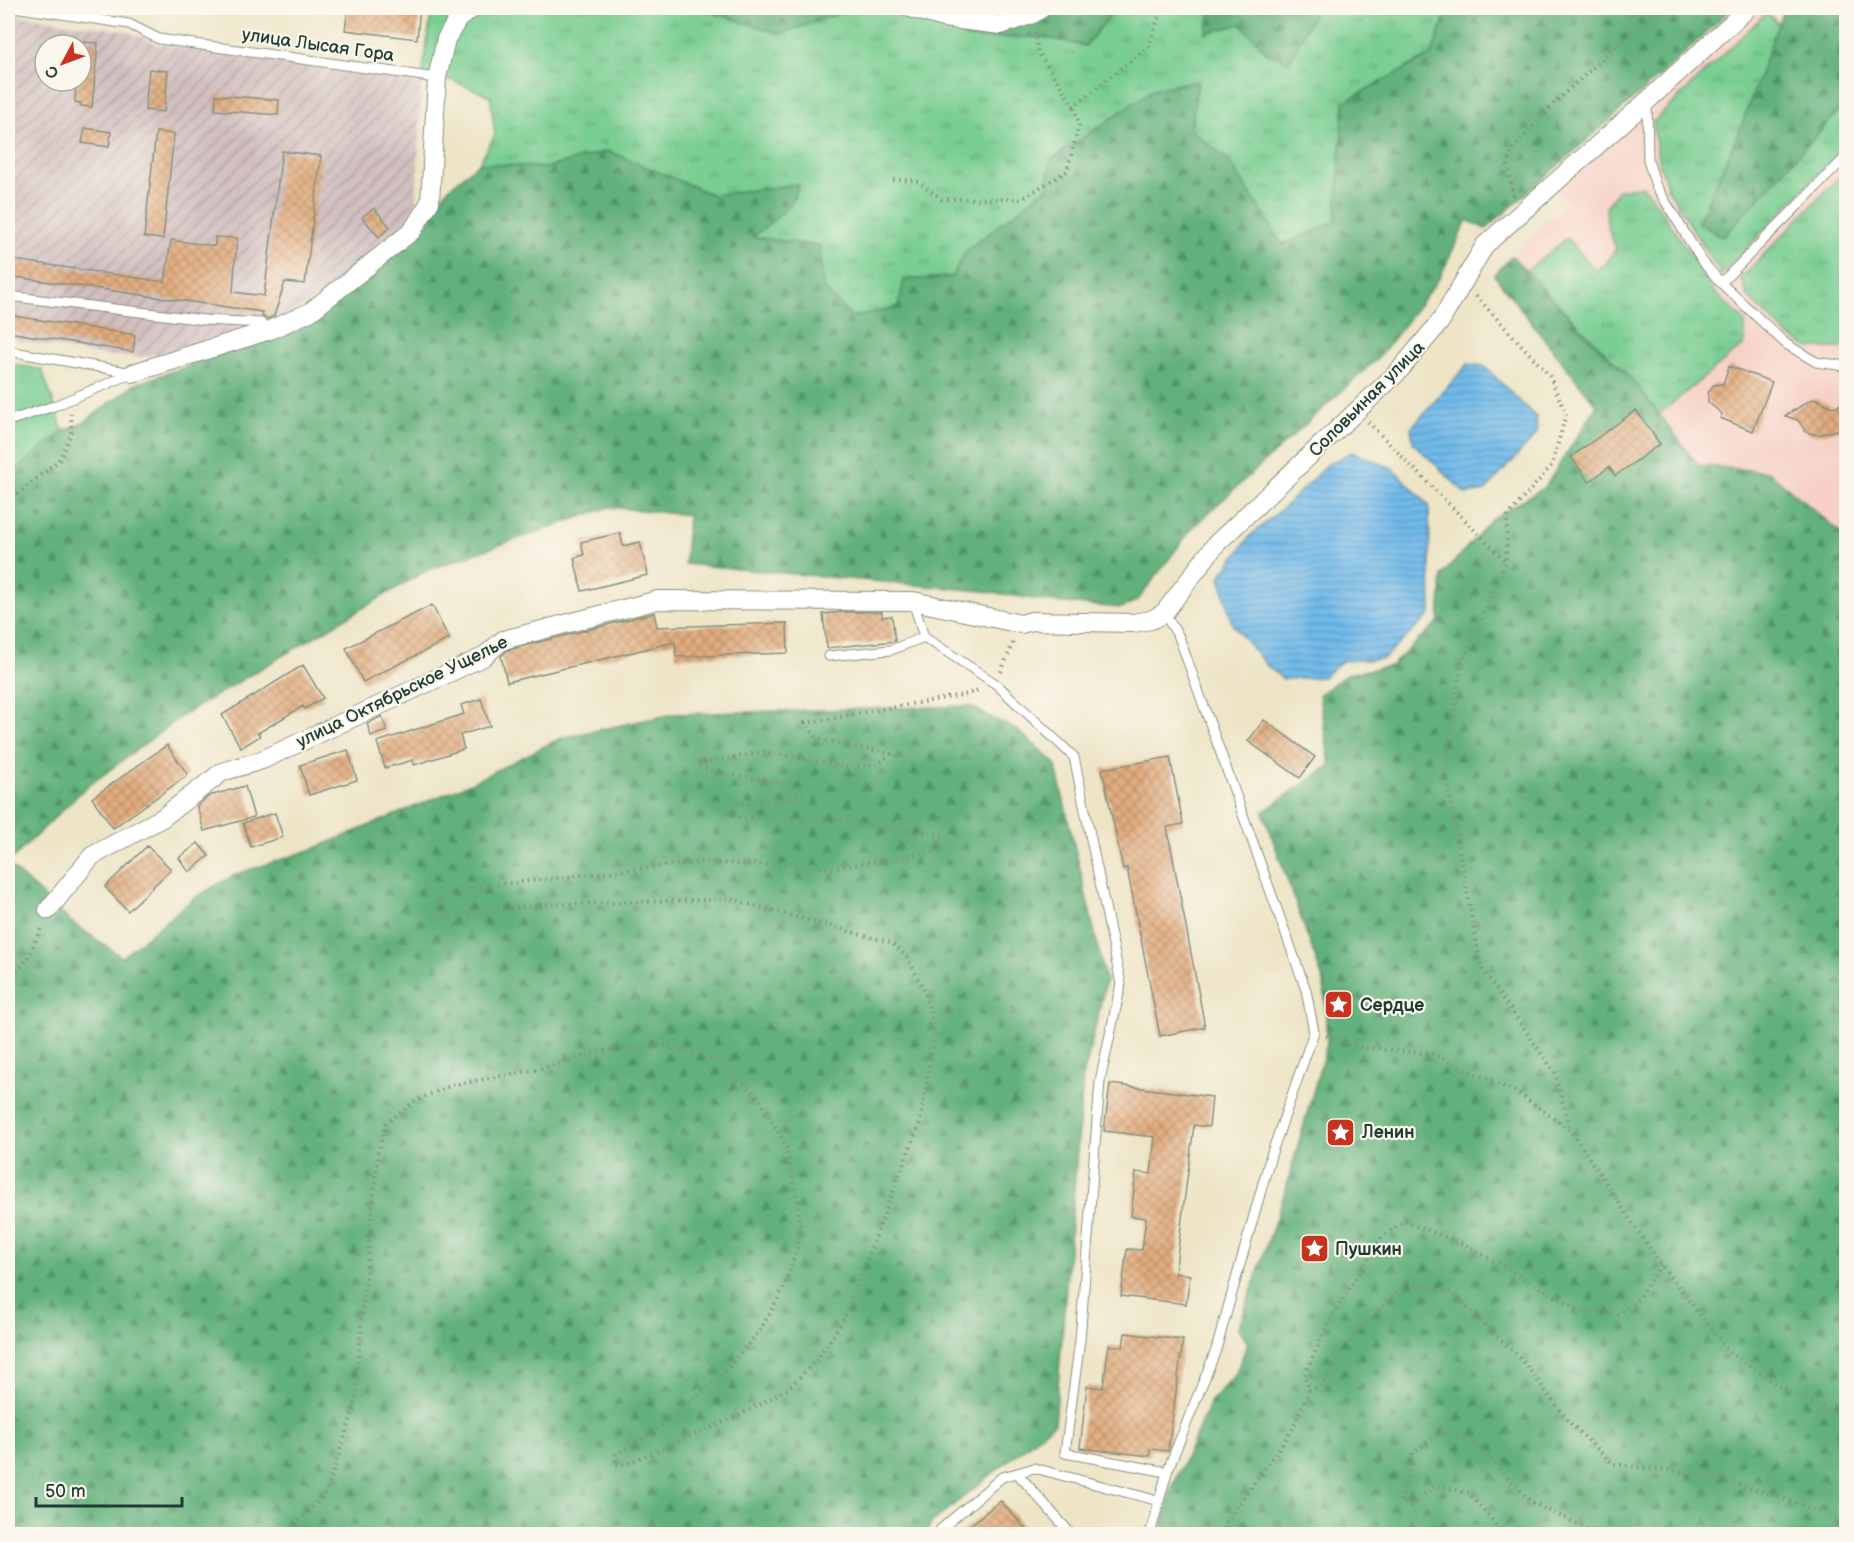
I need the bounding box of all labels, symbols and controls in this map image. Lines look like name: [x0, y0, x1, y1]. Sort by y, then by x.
street label: улица Лысая Гора: [241, 24, 396, 66]
north arrow: [33, 33, 93, 93]
text: С: [42, 61, 64, 82]
street label: Соловьиная улица: [1305, 337, 1429, 461]
street label: улица Октябрьское Ущелье: [293, 632, 511, 752]
place icon: Сердце: [1323, 989, 1355, 1021]
place label: Сердце: [1360, 995, 1424, 1016]
place icon: Ленин: [1325, 1116, 1357, 1148]
place label: Ленин: [1361, 1122, 1415, 1143]
place icon: Пушкин: [1298, 1233, 1330, 1265]
place label: Пушкин: [1335, 1239, 1402, 1260]
scale bar: [36, 1470, 182, 1508]
text: 50 m: [45, 1481, 86, 1502]

